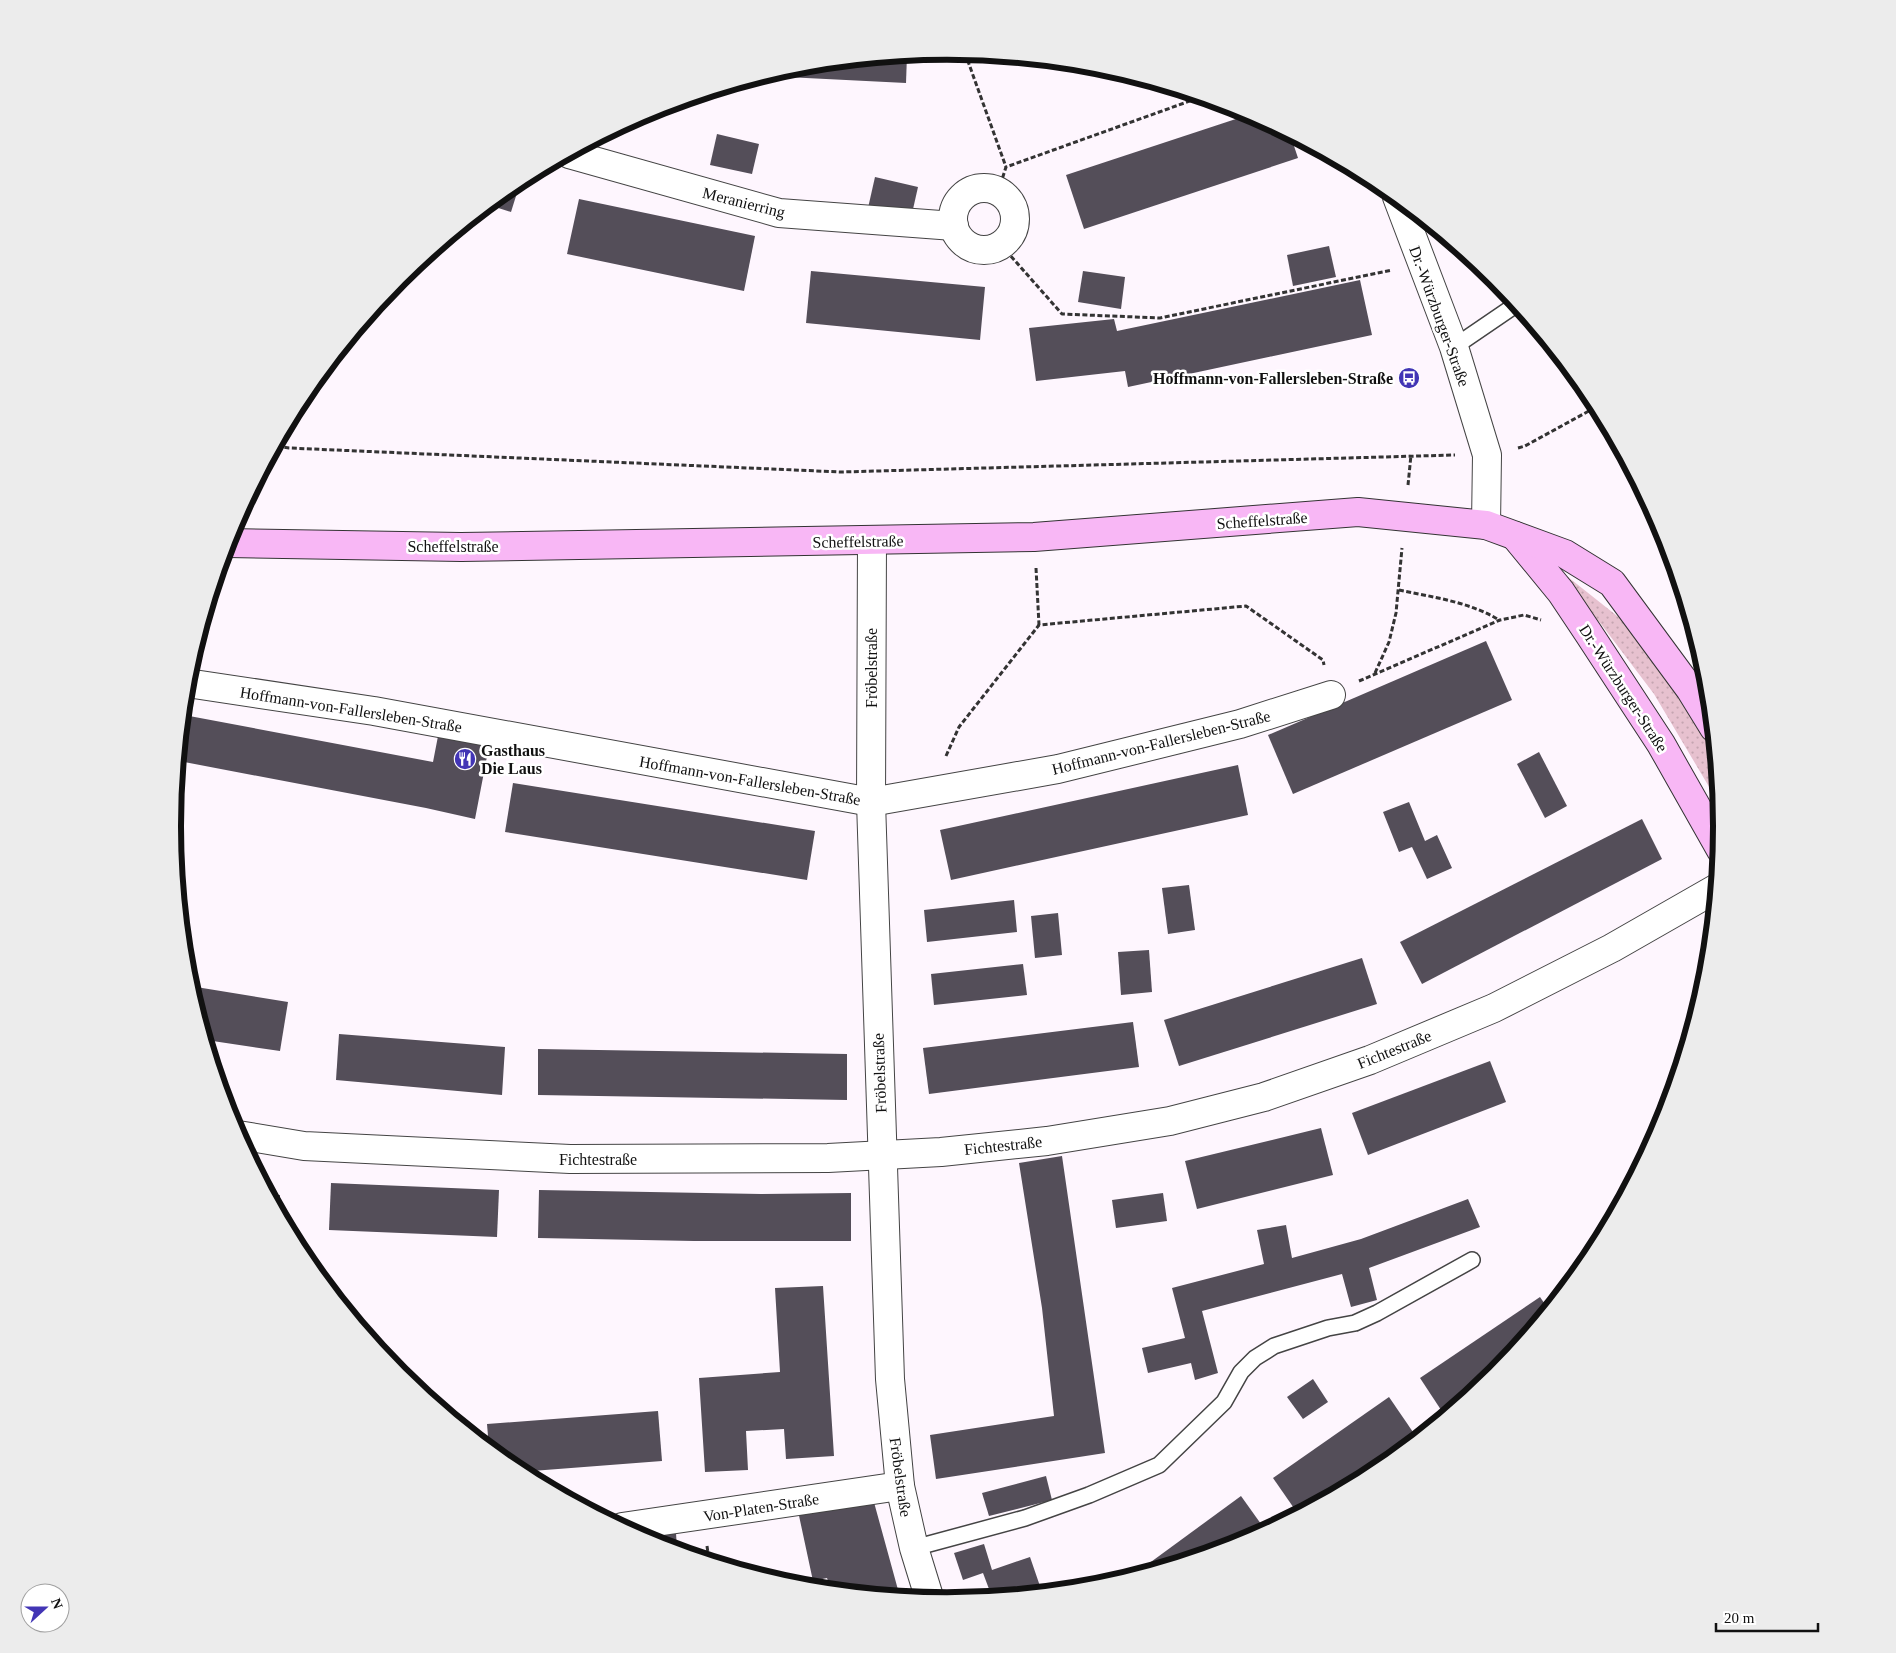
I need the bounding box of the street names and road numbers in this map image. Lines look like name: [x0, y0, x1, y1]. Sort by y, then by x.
street label: Meranierring: [701, 184, 787, 222]
street label: Dr.-Würzburger-Straße: [1405, 244, 1473, 389]
street label: Scheffelstraße: [1216, 509, 1308, 532]
street label: Scheffelstraße: [812, 532, 904, 551]
street label: Scheffelstraße: [407, 538, 499, 555]
street label: Dr.-Würzburger-Straße: [1575, 621, 1671, 756]
street label: Fröbelstraße: [863, 628, 880, 708]
street label: Hoffmann-von-Fallersleben-Straße: [239, 684, 463, 735]
street label: Hoffmann-von-Fallersleben-Straße: [1050, 707, 1272, 778]
street label: Hoffmann-von-Fallersleben-Straße: [638, 753, 862, 808]
street label: Fichtestraße: [1355, 1027, 1434, 1072]
street label: Fröbelstraße: [870, 1033, 889, 1113]
street label: Fichtestraße: [963, 1133, 1043, 1158]
street label: Fichtestraße: [559, 1151, 637, 1168]
street label: Fröbelstraße: [887, 1436, 914, 1518]
street label: Von-Platen-Straße: [702, 1490, 820, 1525]

